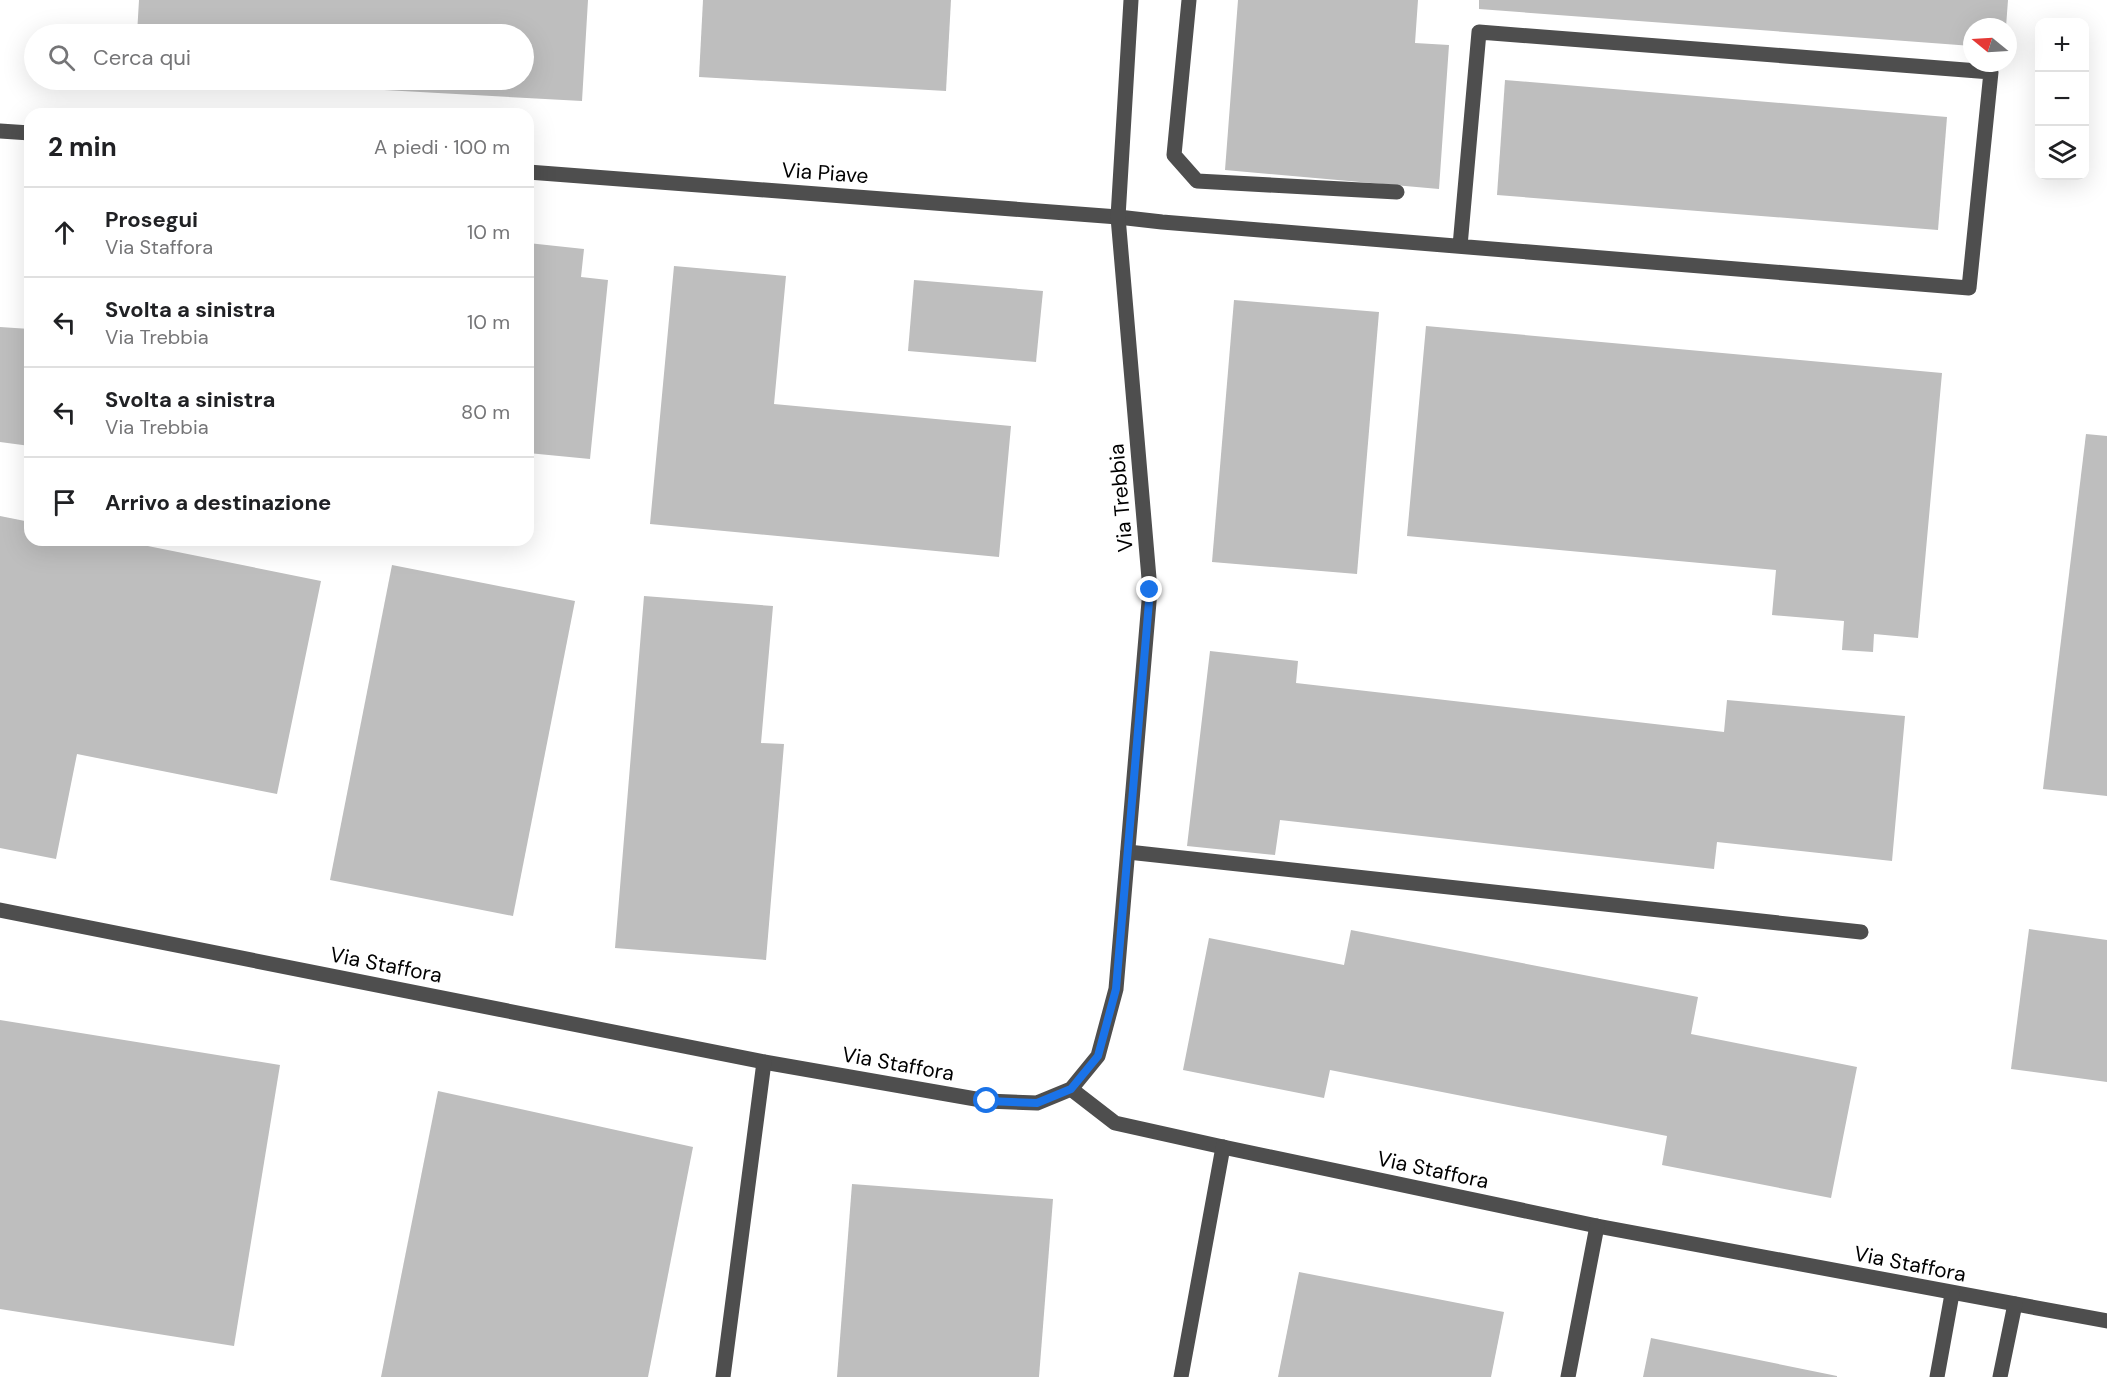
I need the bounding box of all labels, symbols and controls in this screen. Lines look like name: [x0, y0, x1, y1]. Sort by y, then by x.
north arrow: [1963, 18, 2017, 72]
map controls: [2035, 18, 2089, 180]
button: +: [2035, 18, 2089, 72]
search box: [24, 24, 534, 90]
icon: search: [45, 41, 78, 74]
text: Cerca qui: [93, 43, 191, 72]
button: −: [2035, 72, 2089, 126]
button: layers: [2035, 126, 2089, 180]
text: 2 min: [48, 130, 117, 164]
text: A piedi · 100 m: [374, 134, 510, 160]
street label: Via Piave: [781, 156, 869, 190]
text: Prosegui: [105, 205, 198, 234]
icon: ahead: [48, 216, 81, 249]
text: 10 m: [467, 219, 510, 245]
text: Via Staffora: [105, 234, 213, 260]
text: Svolta a sinistra: [105, 295, 275, 324]
icon: left: [48, 306, 81, 339]
text: 10 m: [467, 309, 510, 335]
text: Via Trebbia: [105, 324, 209, 350]
text: Svolta a sinistra: [105, 385, 275, 414]
icon: left: [48, 396, 81, 429]
text: 80 m: [461, 399, 510, 425]
text: Via Trebbia: [105, 414, 209, 440]
street label: Via Trebbia: [1102, 443, 1140, 553]
icon: arrive: [48, 486, 81, 519]
text: Arrivo a destinazione: [105, 488, 331, 517]
route end: [1136, 576, 1162, 602]
street label: Via Staffora: [328, 940, 444, 990]
street label: Via Staffora: [840, 1040, 956, 1088]
route start: [973, 1087, 999, 1113]
street label: Via Staffora: [1375, 1145, 1491, 1195]
street label: Via Staffora: [1852, 1239, 1968, 1289]

